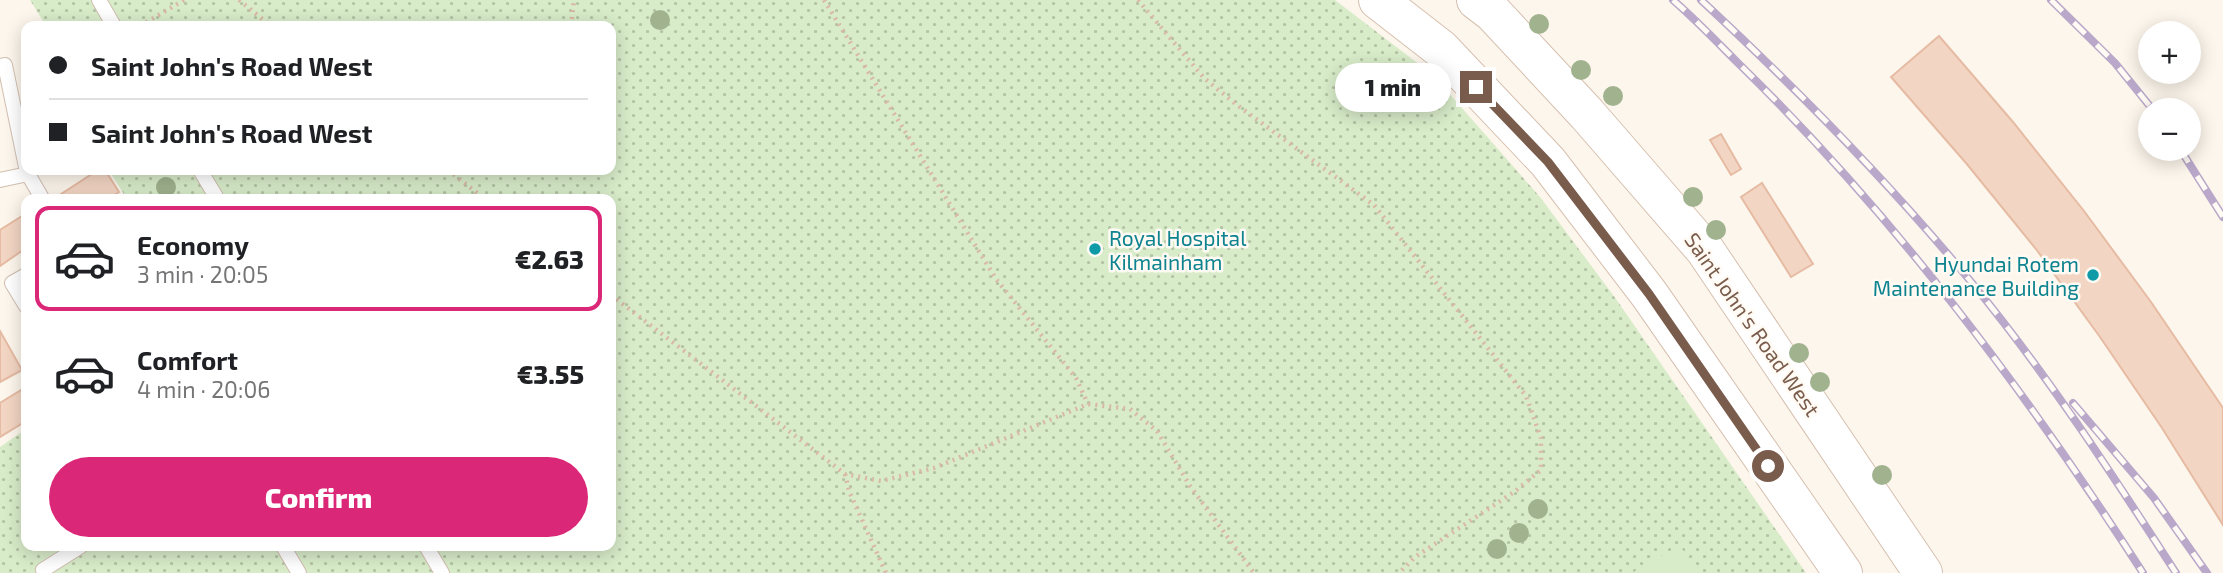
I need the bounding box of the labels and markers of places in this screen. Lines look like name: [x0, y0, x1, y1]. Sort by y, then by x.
place label: Royal Hospital Kilmainham: [1109, 225, 1247, 274]
marker: Royal Hospital Kilmainham: [1087, 241, 1103, 257]
place label: Hyundai Rotem Maintenance Building: [1873, 251, 2079, 300]
marker: Hyundai Rotem Maintenance Building: [2085, 267, 2101, 283]

